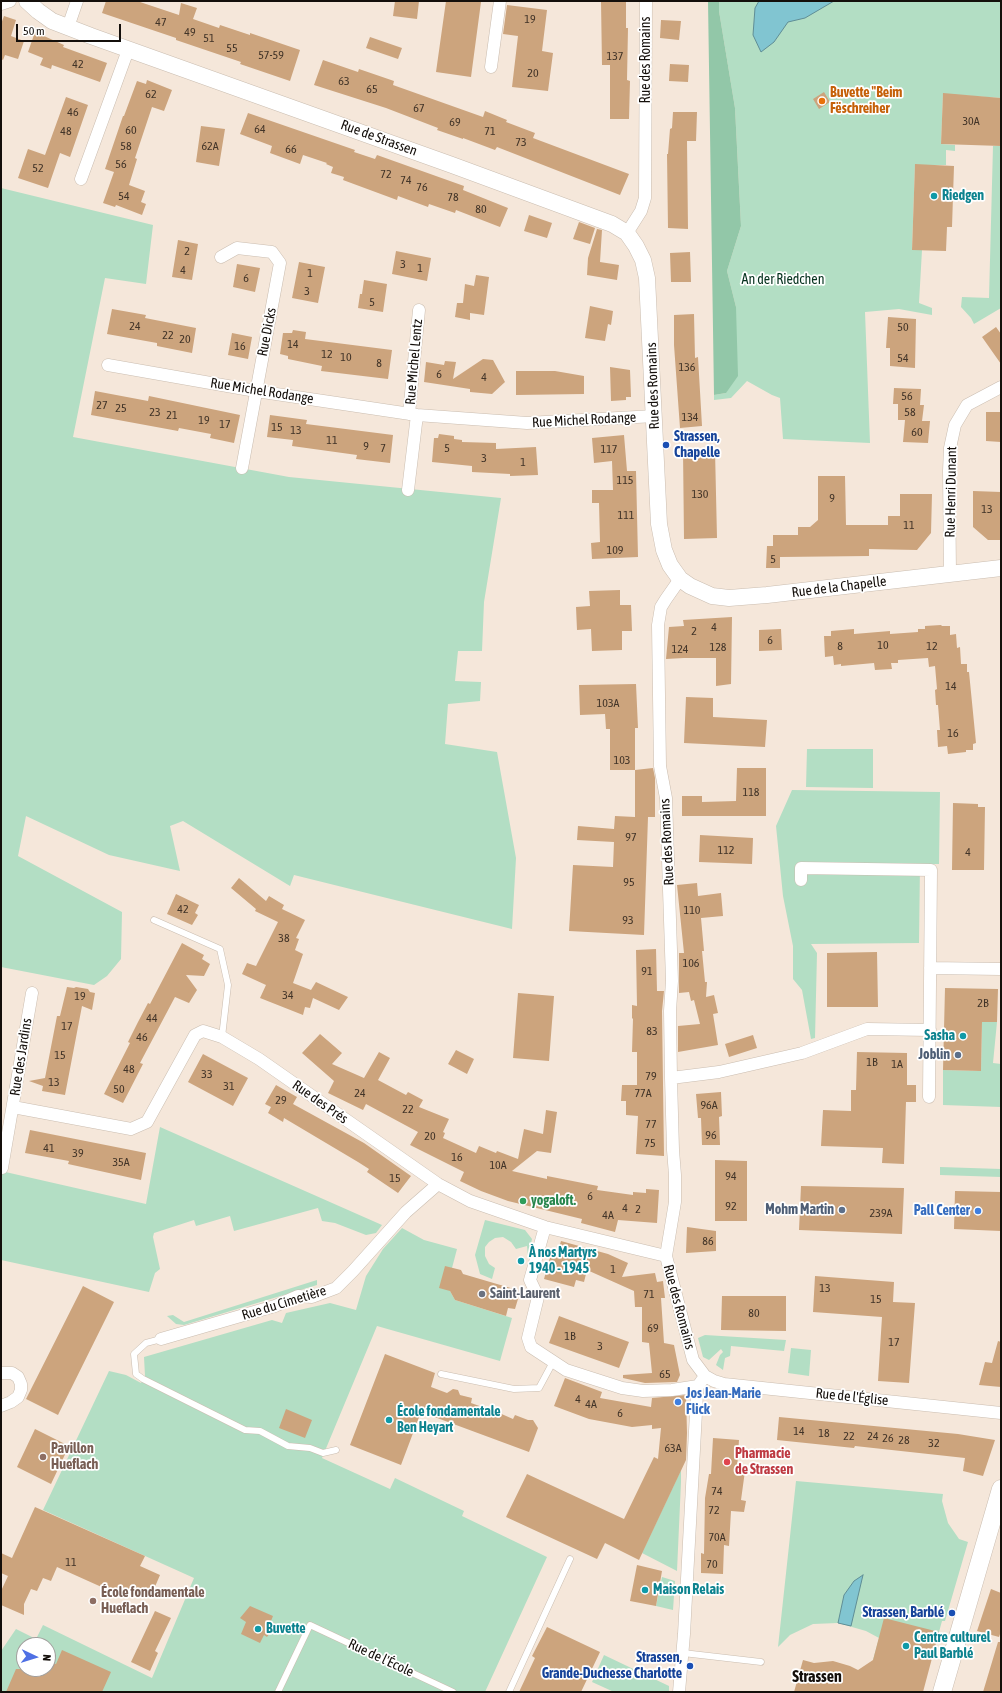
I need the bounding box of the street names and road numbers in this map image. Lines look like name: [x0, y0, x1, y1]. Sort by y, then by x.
street label: Rue des Romains: [638, 16, 654, 104]
street label: Rue de Strassen: [338, 116, 420, 160]
street label: Rue Dicks: [254, 306, 280, 358]
street label: Rue Michel Lentz: [402, 318, 426, 406]
street label: Rue des Romains: [643, 342, 663, 430]
street label: Rue Michel Rodange: [209, 375, 315, 407]
street label: Rue Michel Rodange: [532, 409, 636, 431]
street label: Rue Henri Dunant: [942, 446, 960, 538]
street label: Rue de la Chapelle: [791, 573, 887, 601]
street label: Rue des Romains: [656, 798, 678, 886]
street label: Rue des Jardins: [7, 1017, 35, 1097]
street label: Rue des Prés: [289, 1077, 351, 1127]
street label: Rue des Romains: [660, 1263, 698, 1351]
street label: Rue du Cimetière: [240, 1282, 328, 1324]
street label: Rue de l'Église: [815, 1385, 889, 1409]
street label: Rue de l'École: [345, 1635, 417, 1681]

